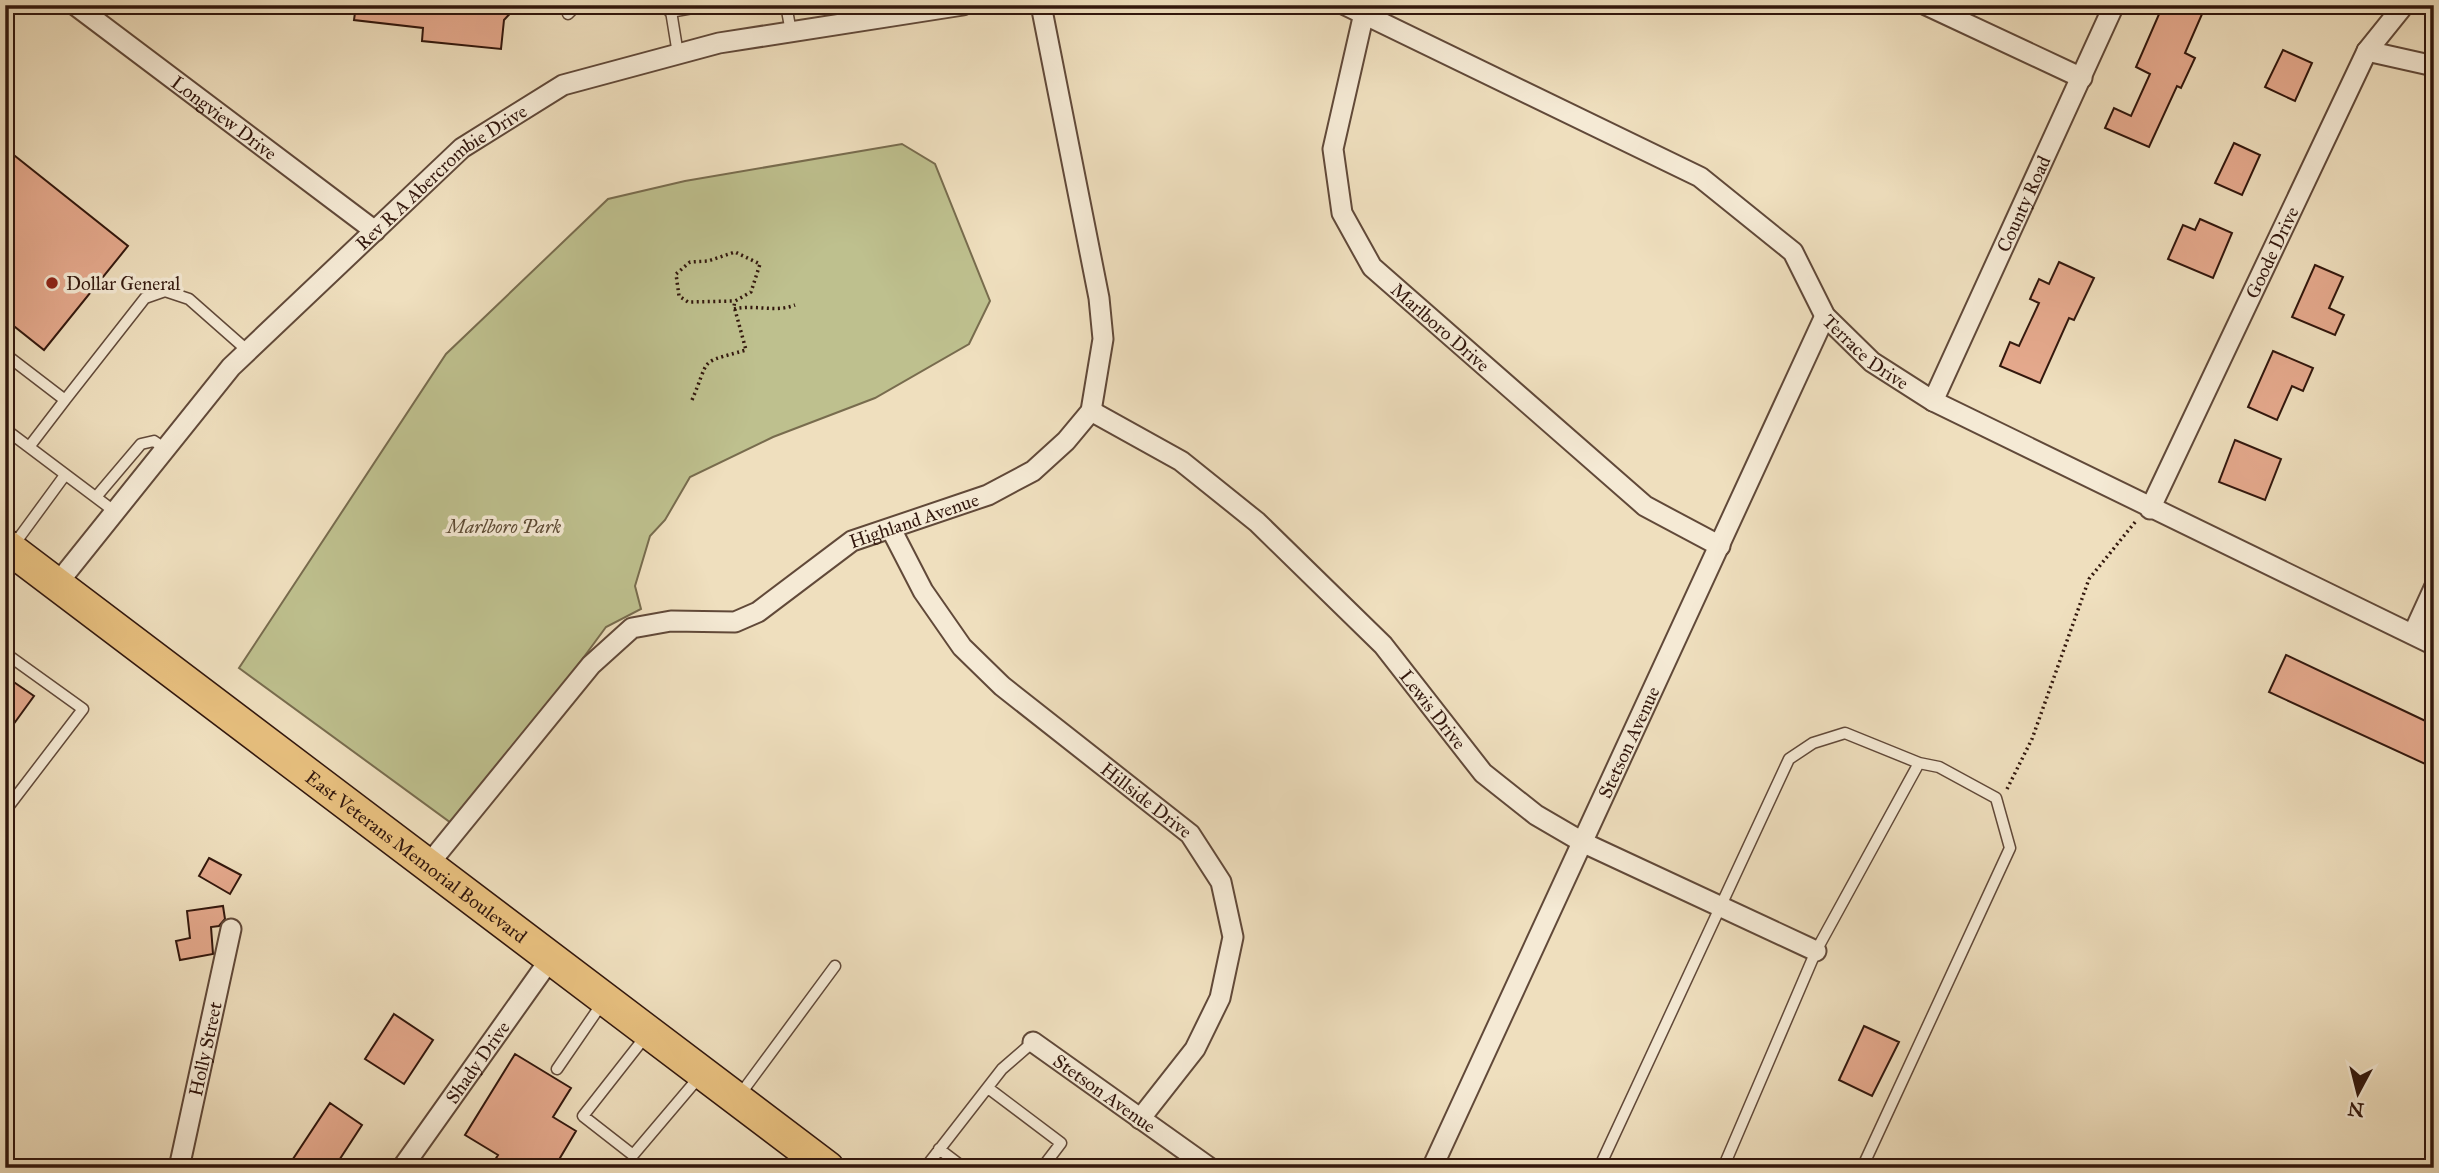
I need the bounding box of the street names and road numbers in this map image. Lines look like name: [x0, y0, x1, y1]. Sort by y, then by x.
street label: Longview Drive: [167, 71, 281, 165]
street label: Rev R A Abercrombie Drive: [351, 100, 531, 255]
street label: County Road: [1992, 152, 2056, 256]
street label: Goode Drive: [2240, 203, 2304, 302]
street label: Marlboro Drive: [1386, 278, 1494, 377]
street label: Terrace Drive: [1818, 309, 1913, 395]
street label: Highland Avenue: [846, 488, 982, 553]
street label: Lewis Drive: [1395, 665, 1471, 754]
street label: Stetson Avenue: [1593, 683, 1665, 802]
street label: Hillside Drive: [1096, 757, 1197, 843]
street label: East Veterans Memorial Boulevard: [301, 766, 532, 948]
street label: Holly Street: [184, 999, 227, 1098]
street label: Shady Drive: [441, 1016, 515, 1108]
street label: Stetson Avenue: [1049, 1049, 1160, 1138]

